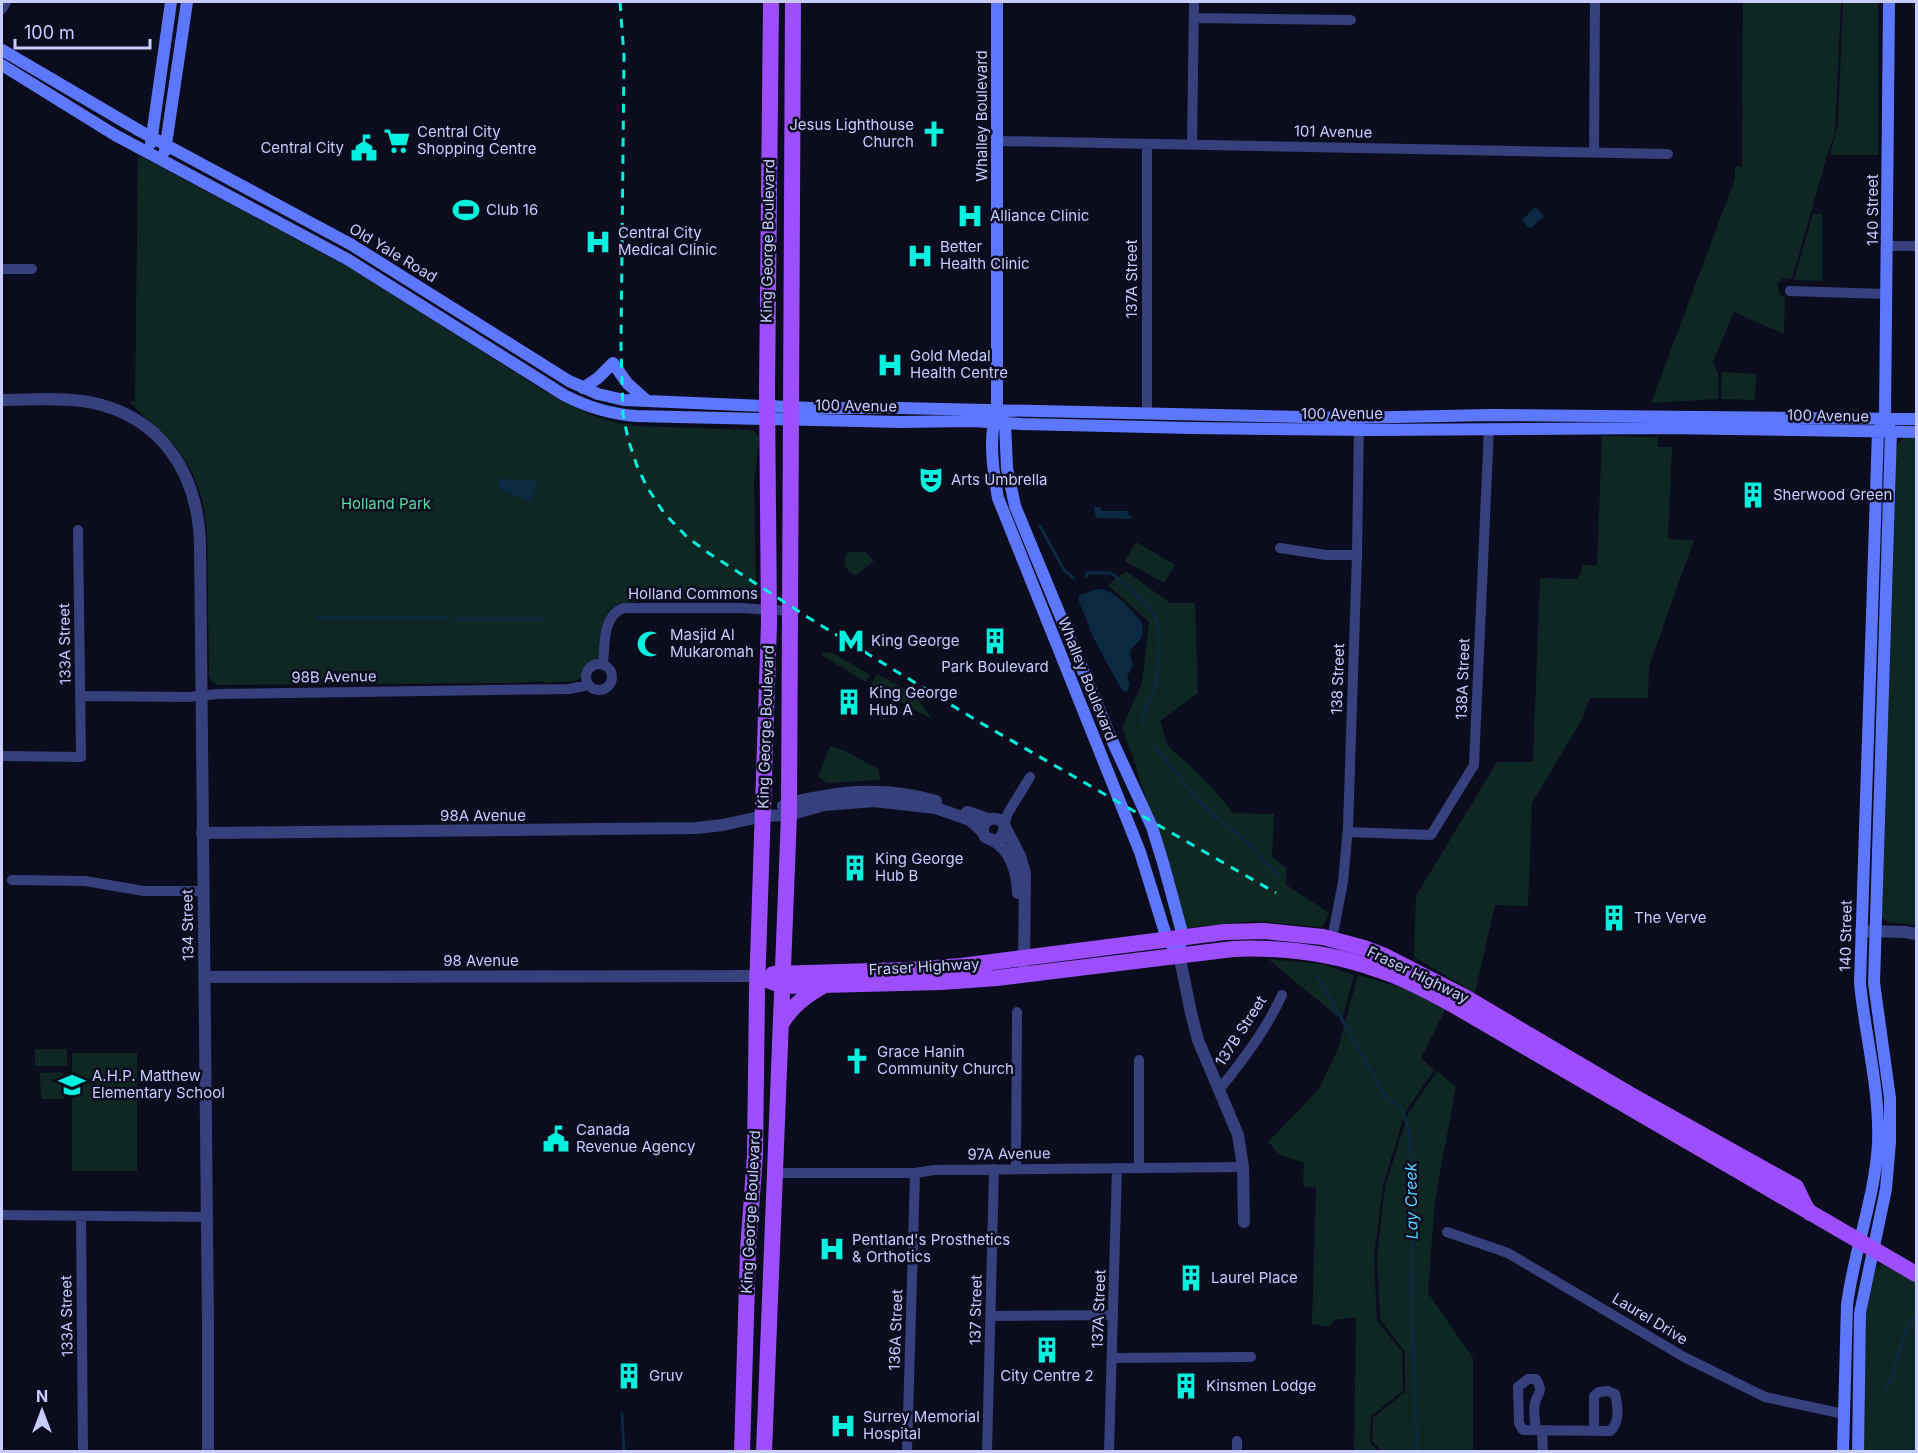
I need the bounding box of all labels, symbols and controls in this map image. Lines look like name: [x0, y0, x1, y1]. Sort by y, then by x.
scale bar: [15, 12, 150, 50]
text: 100 m: [24, 22, 75, 43]
street label: Whalley Boulevard: [972, 50, 991, 182]
place label: Jesus Lighthouse Church: [789, 115, 914, 151]
church icon: Jesus Lighthouse Church: [919, 119, 949, 149]
street label: 101 Avenue: [1294, 121, 1372, 142]
place label: Central City Shopping Centre: [417, 122, 536, 158]
supermarket icon: Central City Shopping Centre: [382, 126, 412, 156]
public building icon: Central City: [349, 133, 379, 163]
place label: Central City: [260, 138, 345, 157]
street label: King George Boulevard: [757, 159, 778, 323]
street label: 140 Street: [1863, 174, 1882, 246]
sports icon: Club 16: [451, 195, 481, 225]
place label: Club 16: [486, 200, 538, 219]
hospital icon: Alliance Clinic: [955, 201, 985, 231]
place label: Alliance Clinic: [990, 206, 1089, 225]
street label: Old Yale Road: [346, 219, 441, 286]
place label: Central City Medical Clinic: [618, 223, 717, 259]
hospital icon: Central City Medical Clinic: [583, 227, 613, 257]
place label: Better Health Clinic: [940, 237, 1030, 273]
street label: 137A Street: [1122, 239, 1141, 319]
hospital icon: Better Health Clinic: [905, 241, 935, 271]
place label: Gold Medal Health Centre: [910, 346, 1008, 382]
hospital icon: Gold Medal Health Centre: [875, 350, 905, 380]
street label: 100 Avenue: [815, 395, 897, 416]
street label: 100 Avenue: [1301, 404, 1383, 423]
street label: 100 Avenue: [1787, 405, 1869, 426]
theatre icon: Arts Umbrella: [916, 465, 946, 495]
place label: Arts Umbrella: [951, 470, 1047, 489]
building icon: Sherwood Green: [1738, 480, 1768, 510]
place label: Sherwood Green: [1773, 485, 1892, 504]
park label: Holland Park: [341, 494, 432, 513]
street label: Holland Commons: [628, 584, 758, 603]
street label: 133A Street: [54, 603, 75, 685]
street label: Whalley Boulevard: [1054, 614, 1121, 743]
place label: Masjid Al Mukaromah: [670, 625, 754, 661]
metro station icon: King George: [836, 626, 866, 656]
building icon: Park Boulevard: [980, 626, 1010, 656]
mosque icon: Masjid Al Mukaromah: [635, 629, 665, 659]
place label: King George: [871, 631, 960, 650]
street label: 138A Street: [1452, 638, 1473, 720]
street label: 138 Street: [1327, 643, 1348, 715]
street label: King George Boulevard: [753, 645, 778, 809]
place label: Park Boulevard: [941, 657, 1049, 676]
street label: 98B Avenue: [291, 666, 377, 687]
place label: King George Hub A: [869, 683, 958, 719]
building icon: King George Hub A: [834, 687, 864, 717]
street label: 98A Avenue: [440, 806, 526, 825]
place label: King George Hub B: [875, 849, 964, 885]
building icon: King George Hub B: [840, 853, 870, 883]
street label: 134 Street: [177, 889, 198, 961]
street label: 140 Street: [1835, 900, 1856, 972]
building icon: The Verve: [1599, 903, 1629, 933]
place label: The Verve: [1634, 908, 1707, 927]
street label: Fraser Highway: [1364, 942, 1473, 1008]
street label: 98 Avenue: [443, 951, 519, 970]
street label: Fraser Highway: [868, 954, 980, 979]
street label: 137B Street: [1211, 992, 1270, 1070]
place label: Grace Hanin Community Church: [877, 1042, 1014, 1078]
church icon: Grace Hanin Community Church: [842, 1046, 872, 1076]
place label: A.H.P. Matthew Elementary School: [92, 1066, 225, 1102]
school or university icon: A.H.P. Matthew Elementary School: [57, 1070, 87, 1100]
place label: Canada Revenue Agency: [576, 1120, 696, 1156]
public building icon: Canada Revenue Agency: [541, 1124, 571, 1154]
street label: King George Boulevard: [737, 1130, 764, 1294]
street label: 97A Avenue: [967, 1143, 1051, 1164]
water label: Lay Creek: [1400, 1162, 1422, 1240]
place label: Pentland's Prosthetics & Orthotics: [852, 1230, 1010, 1266]
hospital icon: Pentland's Prosthetics & Orthotics: [817, 1234, 847, 1264]
building icon: Laurel Place: [1176, 1263, 1206, 1293]
place label: Laurel Place: [1211, 1268, 1298, 1287]
street label: 137A Street: [1088, 1269, 1109, 1349]
street label: 133A Street: [56, 1275, 77, 1357]
street label: 137 Street: [965, 1275, 986, 1345]
street label: 136A Street: [885, 1289, 906, 1371]
street label: Laurel Drive: [1609, 1289, 1692, 1349]
building icon: City Centre 2: [1032, 1335, 1062, 1365]
building icon: Gruv: [614, 1361, 644, 1391]
place label: Gruv: [649, 1366, 684, 1385]
place label: City Centre 2: [1000, 1366, 1094, 1385]
building icon: Kinsmen Lodge: [1171, 1371, 1201, 1401]
place label: Kinsmen Lodge: [1206, 1376, 1316, 1395]
north arrow: [12, 1381, 72, 1441]
text: N: [36, 1386, 48, 1406]
place label: Surrey Memorial Hospital: [863, 1407, 980, 1443]
hospital icon: Surrey Memorial Hospital: [828, 1411, 858, 1441]

